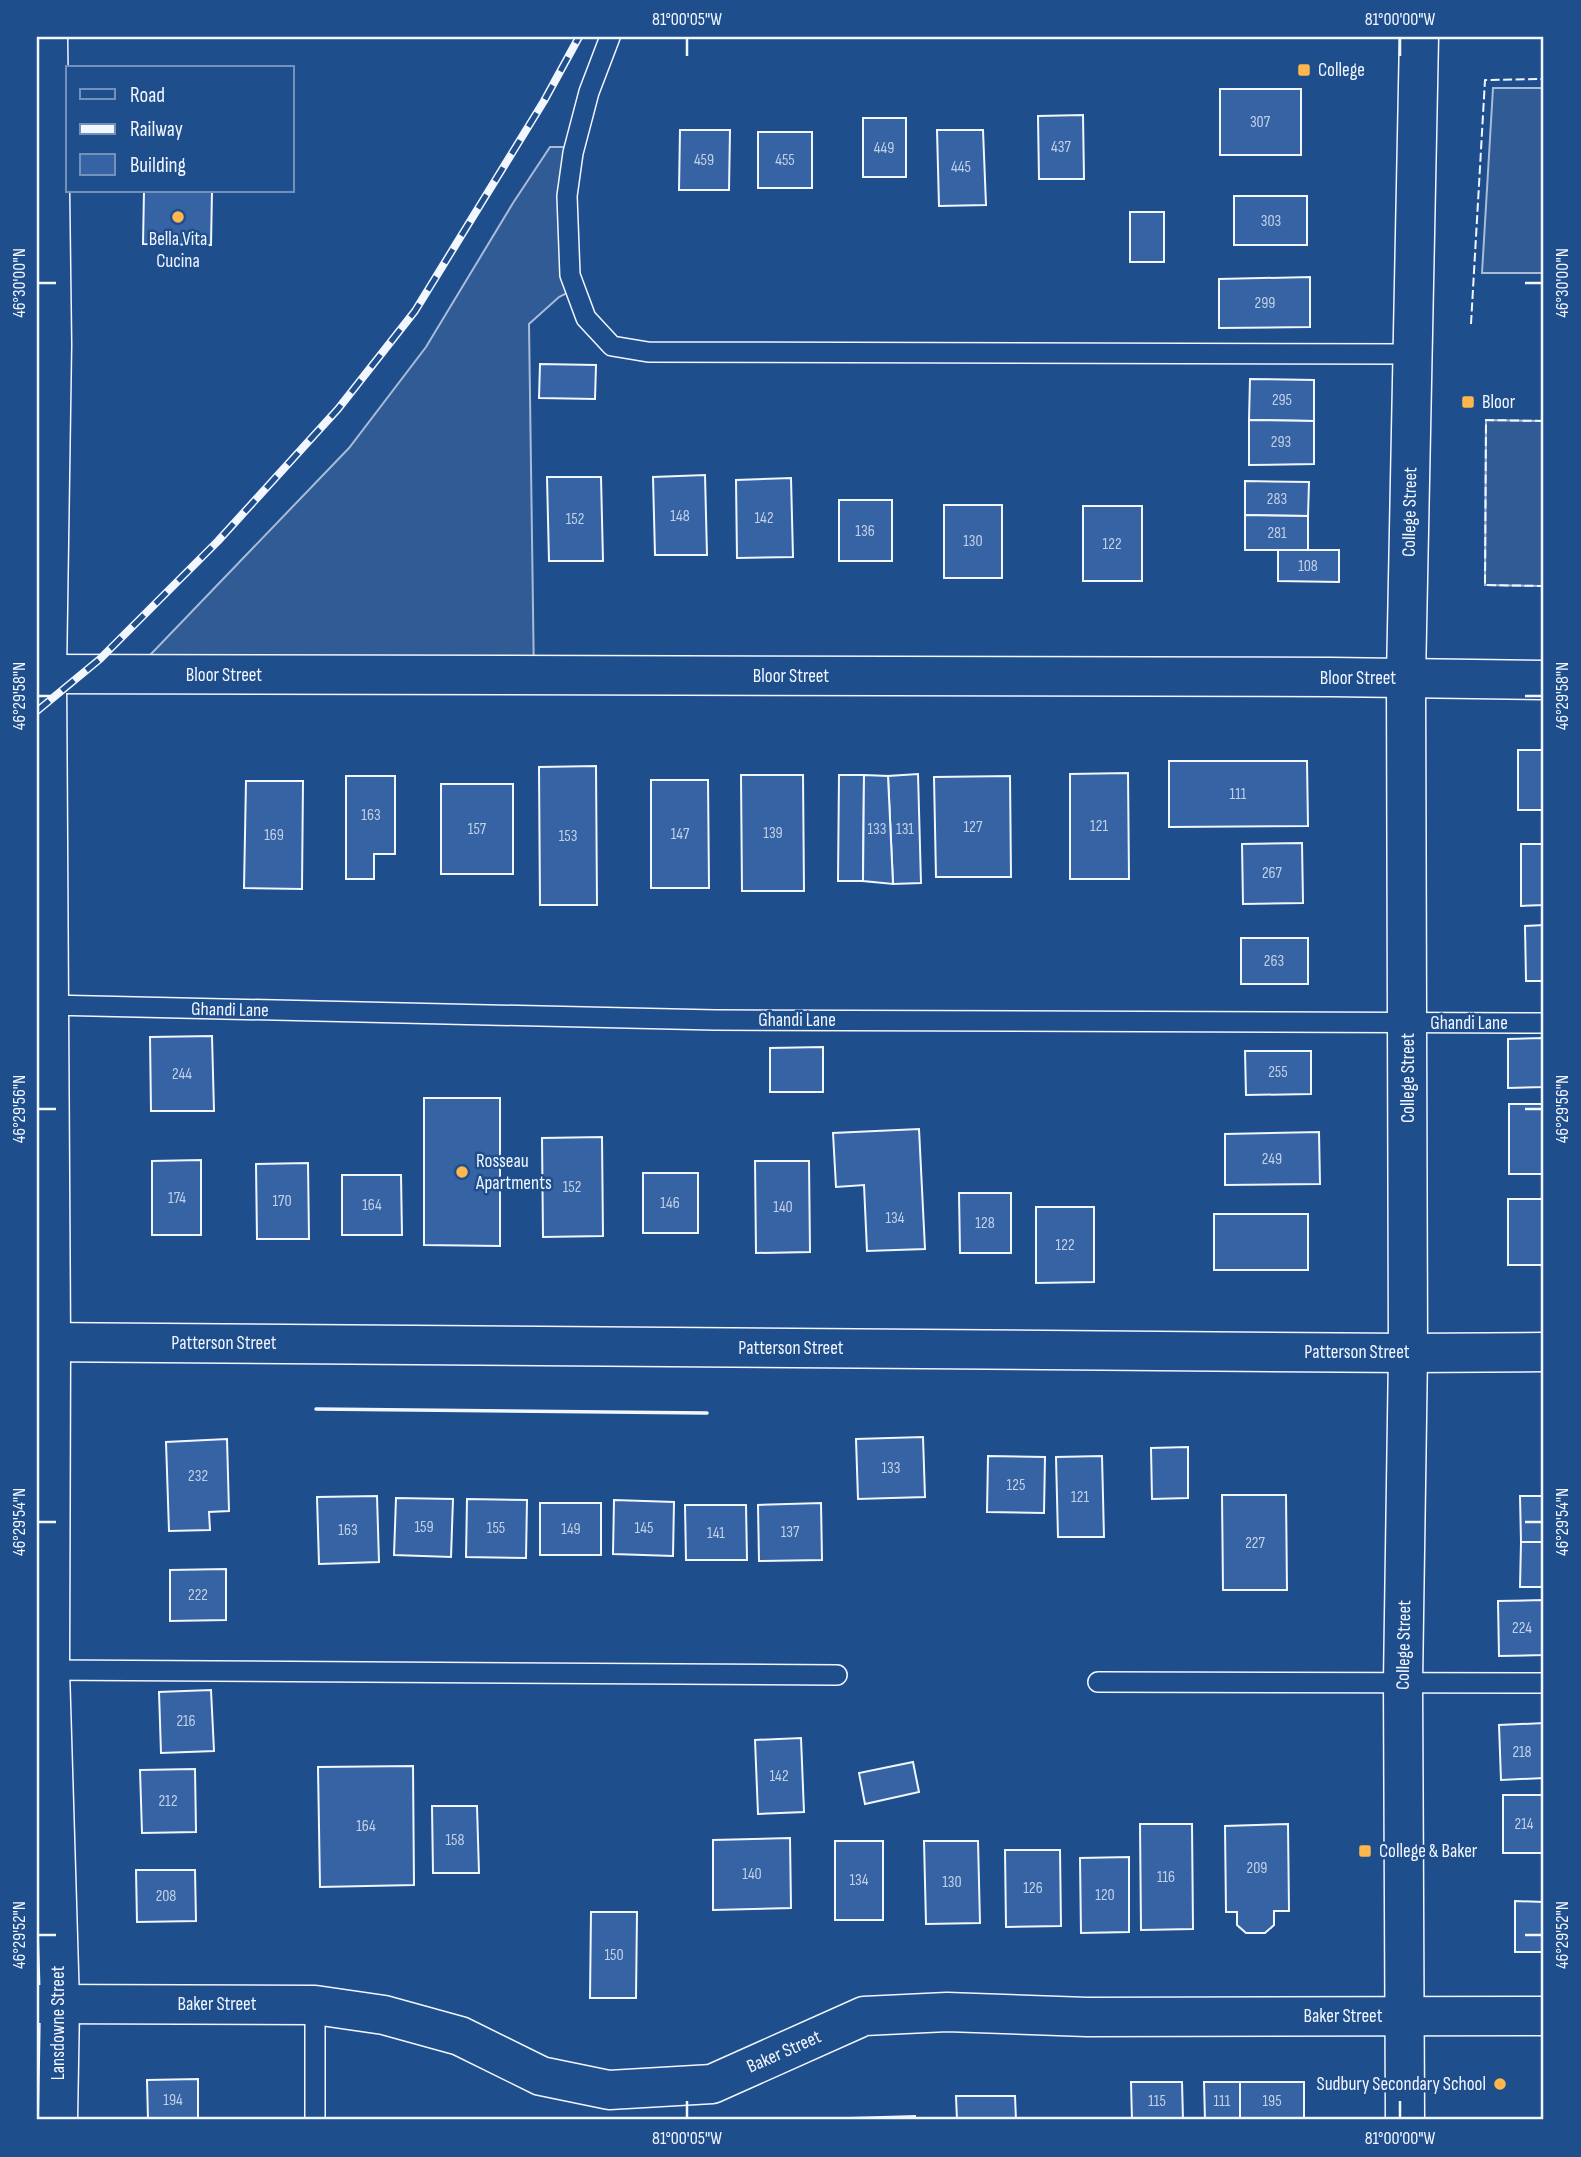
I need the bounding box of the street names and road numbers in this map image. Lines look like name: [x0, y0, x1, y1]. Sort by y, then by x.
street label: College Street: [1398, 467, 1422, 557]
street label: Bloor Street: [186, 664, 262, 687]
street label: Bloor Street: [753, 665, 829, 688]
street label: Bloor Street: [1320, 667, 1396, 690]
street label: Ghandi Lane: [191, 998, 269, 1022]
street label: Ghandi Lane: [758, 1009, 836, 1032]
street label: Ghandi Lane: [1430, 1012, 1508, 1035]
street label: College Street: [1397, 1033, 1420, 1123]
street label: Patterson Street: [171, 1332, 277, 1355]
street label: Patterson Street: [738, 1337, 844, 1360]
street label: Patterson Street: [1304, 1341, 1410, 1364]
street label: College Street: [1392, 1600, 1416, 1690]
street label: Lansdowne Street: [47, 1966, 70, 2080]
street label: Baker Street: [178, 1993, 257, 2016]
street label: Baker Street: [1304, 2005, 1383, 2028]
street label: Baker Street: [743, 2025, 825, 2079]

